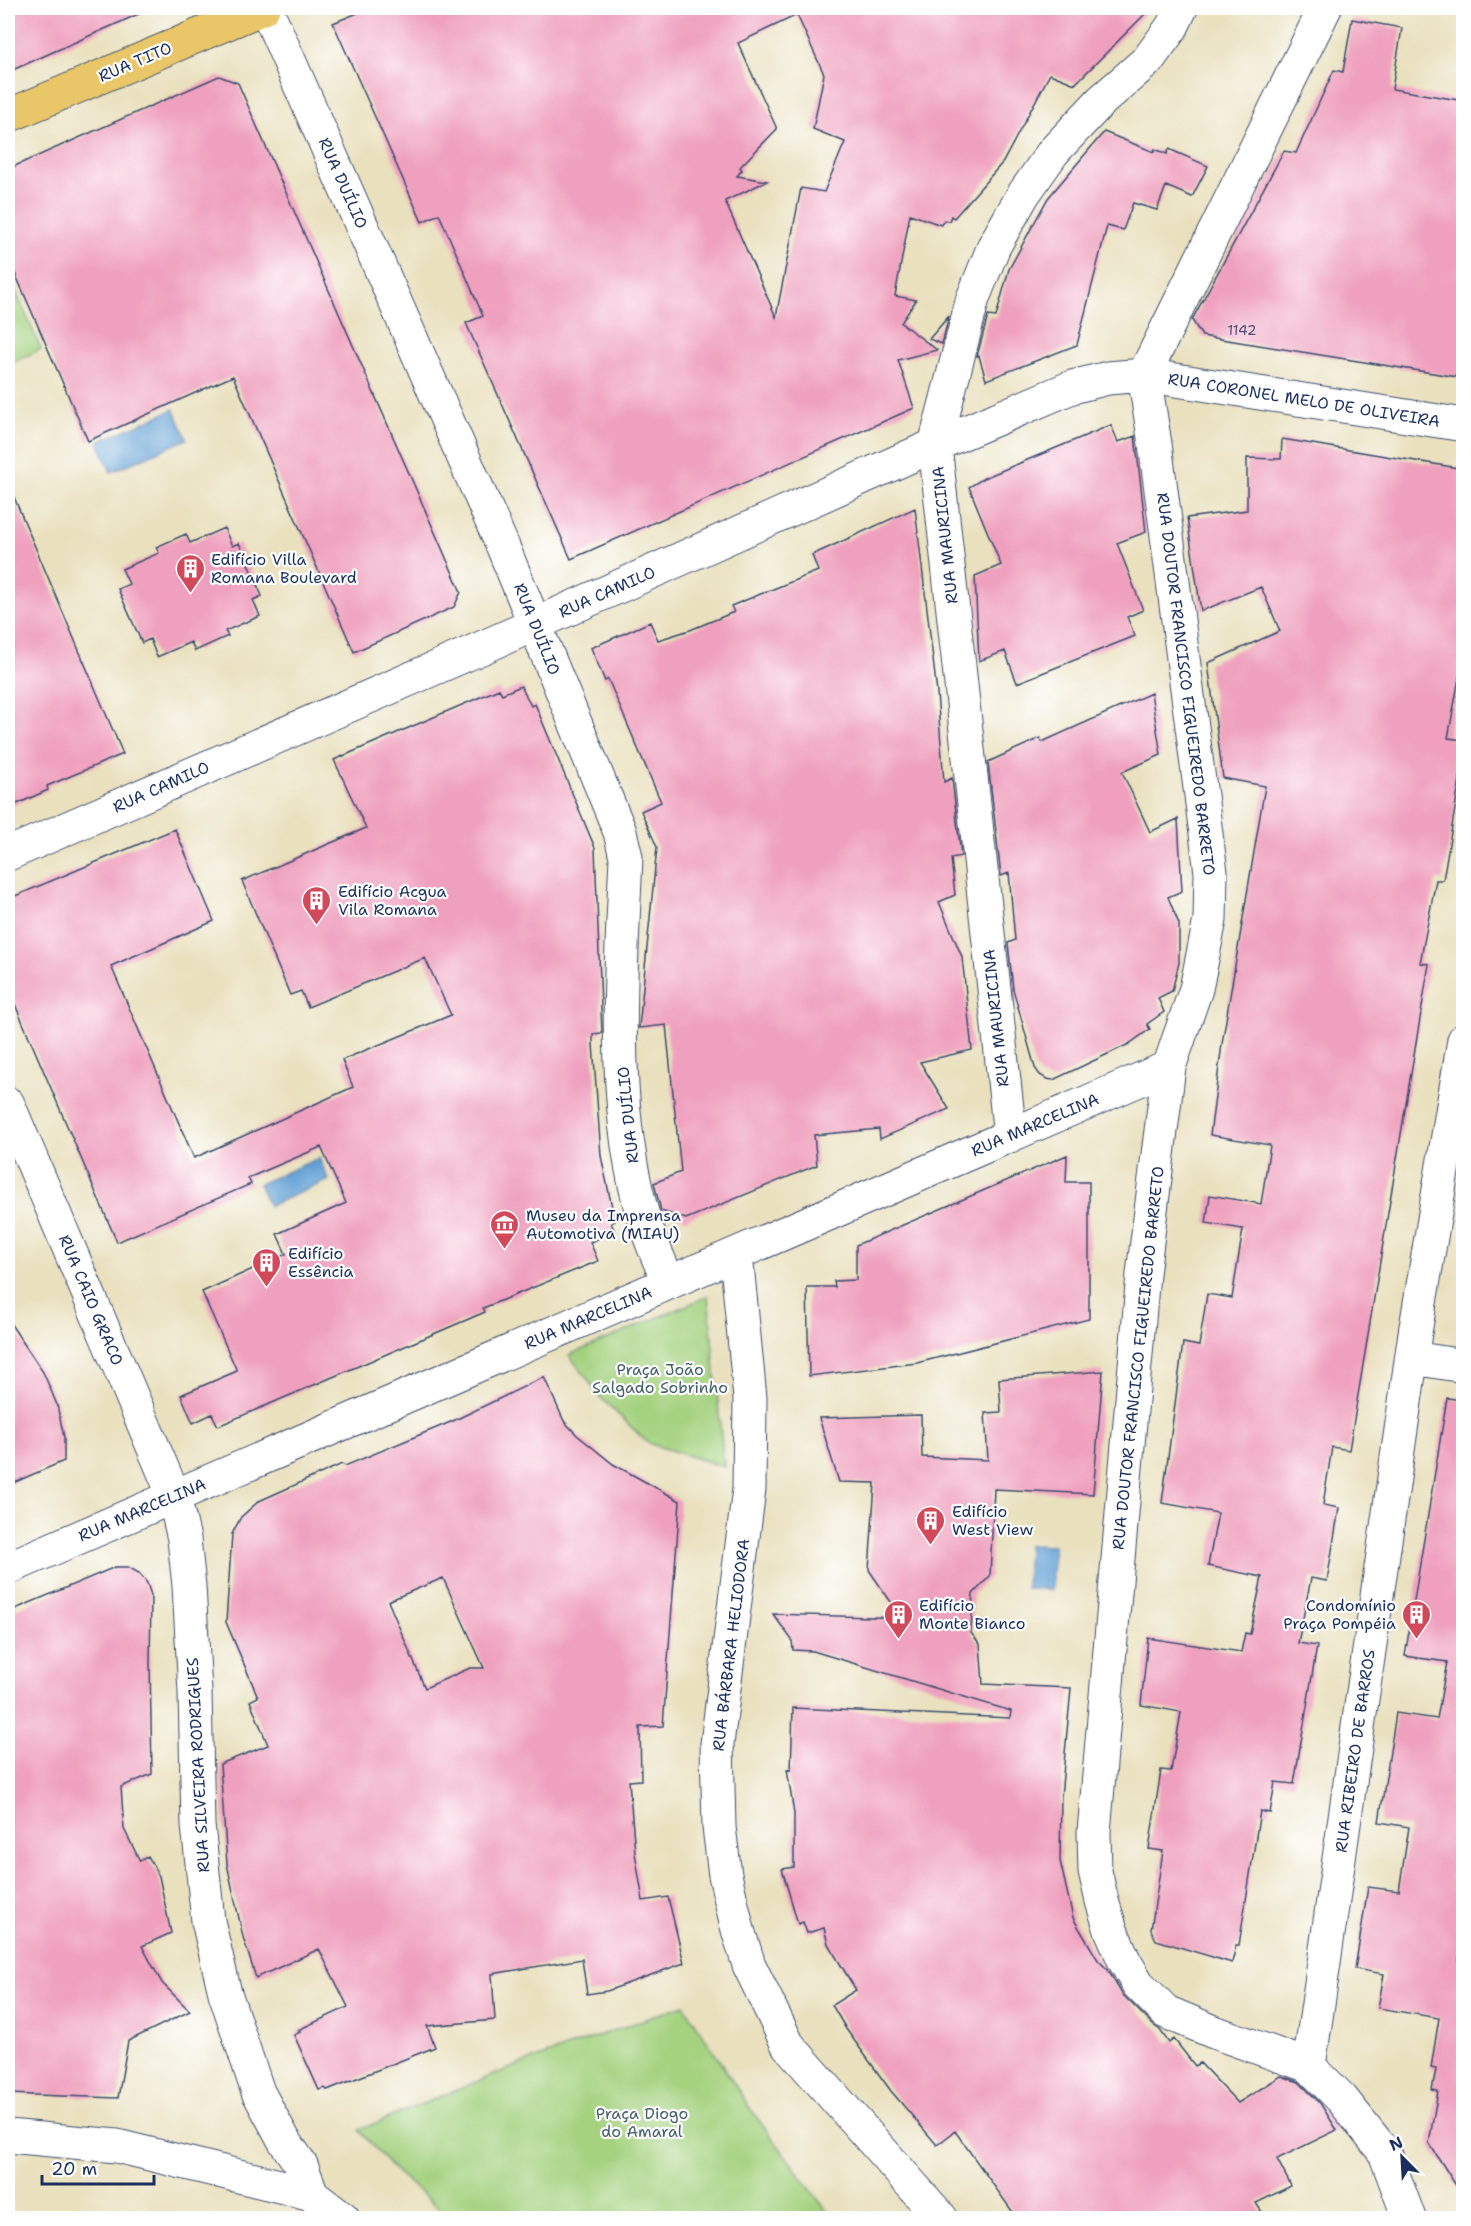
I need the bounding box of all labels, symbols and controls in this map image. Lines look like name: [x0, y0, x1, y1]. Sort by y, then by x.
street label: RUA TITO: [95, 37, 175, 87]
street label: RUA DUÍLIO: [314, 134, 372, 232]
house number: 1142: [1227, 321, 1257, 339]
street label: RUA CORONEL MELO DE OLIVEIRA: [1166, 368, 1442, 432]
street label: RUA MAURICINA: [927, 465, 963, 605]
street label: RUA DOUTOR FRANCISCO FIGUEIREDO BARRETO: [1152, 491, 1220, 877]
place label: Edifício Villa Romana Boulevard: [211, 549, 357, 588]
building icon: Edifício Villa Romana Boulevard: [174, 552, 206, 594]
street label: RUA CAMILO: [555, 561, 659, 623]
street label: RUA DUÍLIO: [509, 580, 565, 678]
street label: RUA CAMILO: [109, 756, 213, 818]
place label: Edifício Acgua Vila Romana: [338, 881, 447, 920]
building icon: Edifício Acgua Vila Romana: [301, 884, 333, 926]
street label: RUA MAURICINA: [978, 948, 1014, 1088]
street label: RUA DUÍLIO: [612, 1066, 644, 1164]
street label: RUA MARCELINA: [968, 1089, 1102, 1161]
street label: RUA DOUTOR FRANCISCO FIGUEIREDO BARRETO: [1107, 1165, 1169, 1551]
place label: Museu da Imprensa Automotiva (MIAU): [526, 1205, 681, 1244]
museum icon: Museu da Imprensa Automotiva (MIAU): [489, 1208, 521, 1250]
street label: RUA CAIO GRACO: [54, 1231, 128, 1369]
place label: Edifício Essência: [288, 1243, 353, 1282]
building icon: Edifício Essência: [251, 1246, 283, 1288]
street label: RUA MARCELINA: [521, 1282, 655, 1354]
park label: Praça João Salgado Sobrinho: [592, 1359, 728, 1398]
street label: RUA MARCELINA: [75, 1474, 209, 1546]
place label: Edifício West View: [952, 1501, 1034, 1540]
building icon: Edifício West View: [915, 1504, 947, 1546]
street label: RUA BÁRBARA HELIODORA: [708, 1538, 754, 1752]
place label: Edifício Monte Bianco: [919, 1595, 1025, 1634]
place label: Condomínio Praça Pompéia: [1283, 1595, 1396, 1634]
building icon: Edifício Monte Bianco: [882, 1598, 914, 1640]
building icon: Condomínio Praça Pompéia: [1401, 1598, 1433, 1640]
street label: RUA RIBEIRO DE BARROS: [1330, 1648, 1380, 1854]
street label: RUA SILVEIRA RODRIGUES: [182, 1657, 214, 1873]
park label: Praça Diogo do Amaral: [596, 2103, 688, 2142]
north arrow: [1372, 2127, 1432, 2187]
text: N: [1386, 2132, 1406, 2156]
scale bar: [42, 2148, 154, 2186]
text: 20 m: [51, 2157, 97, 2181]

